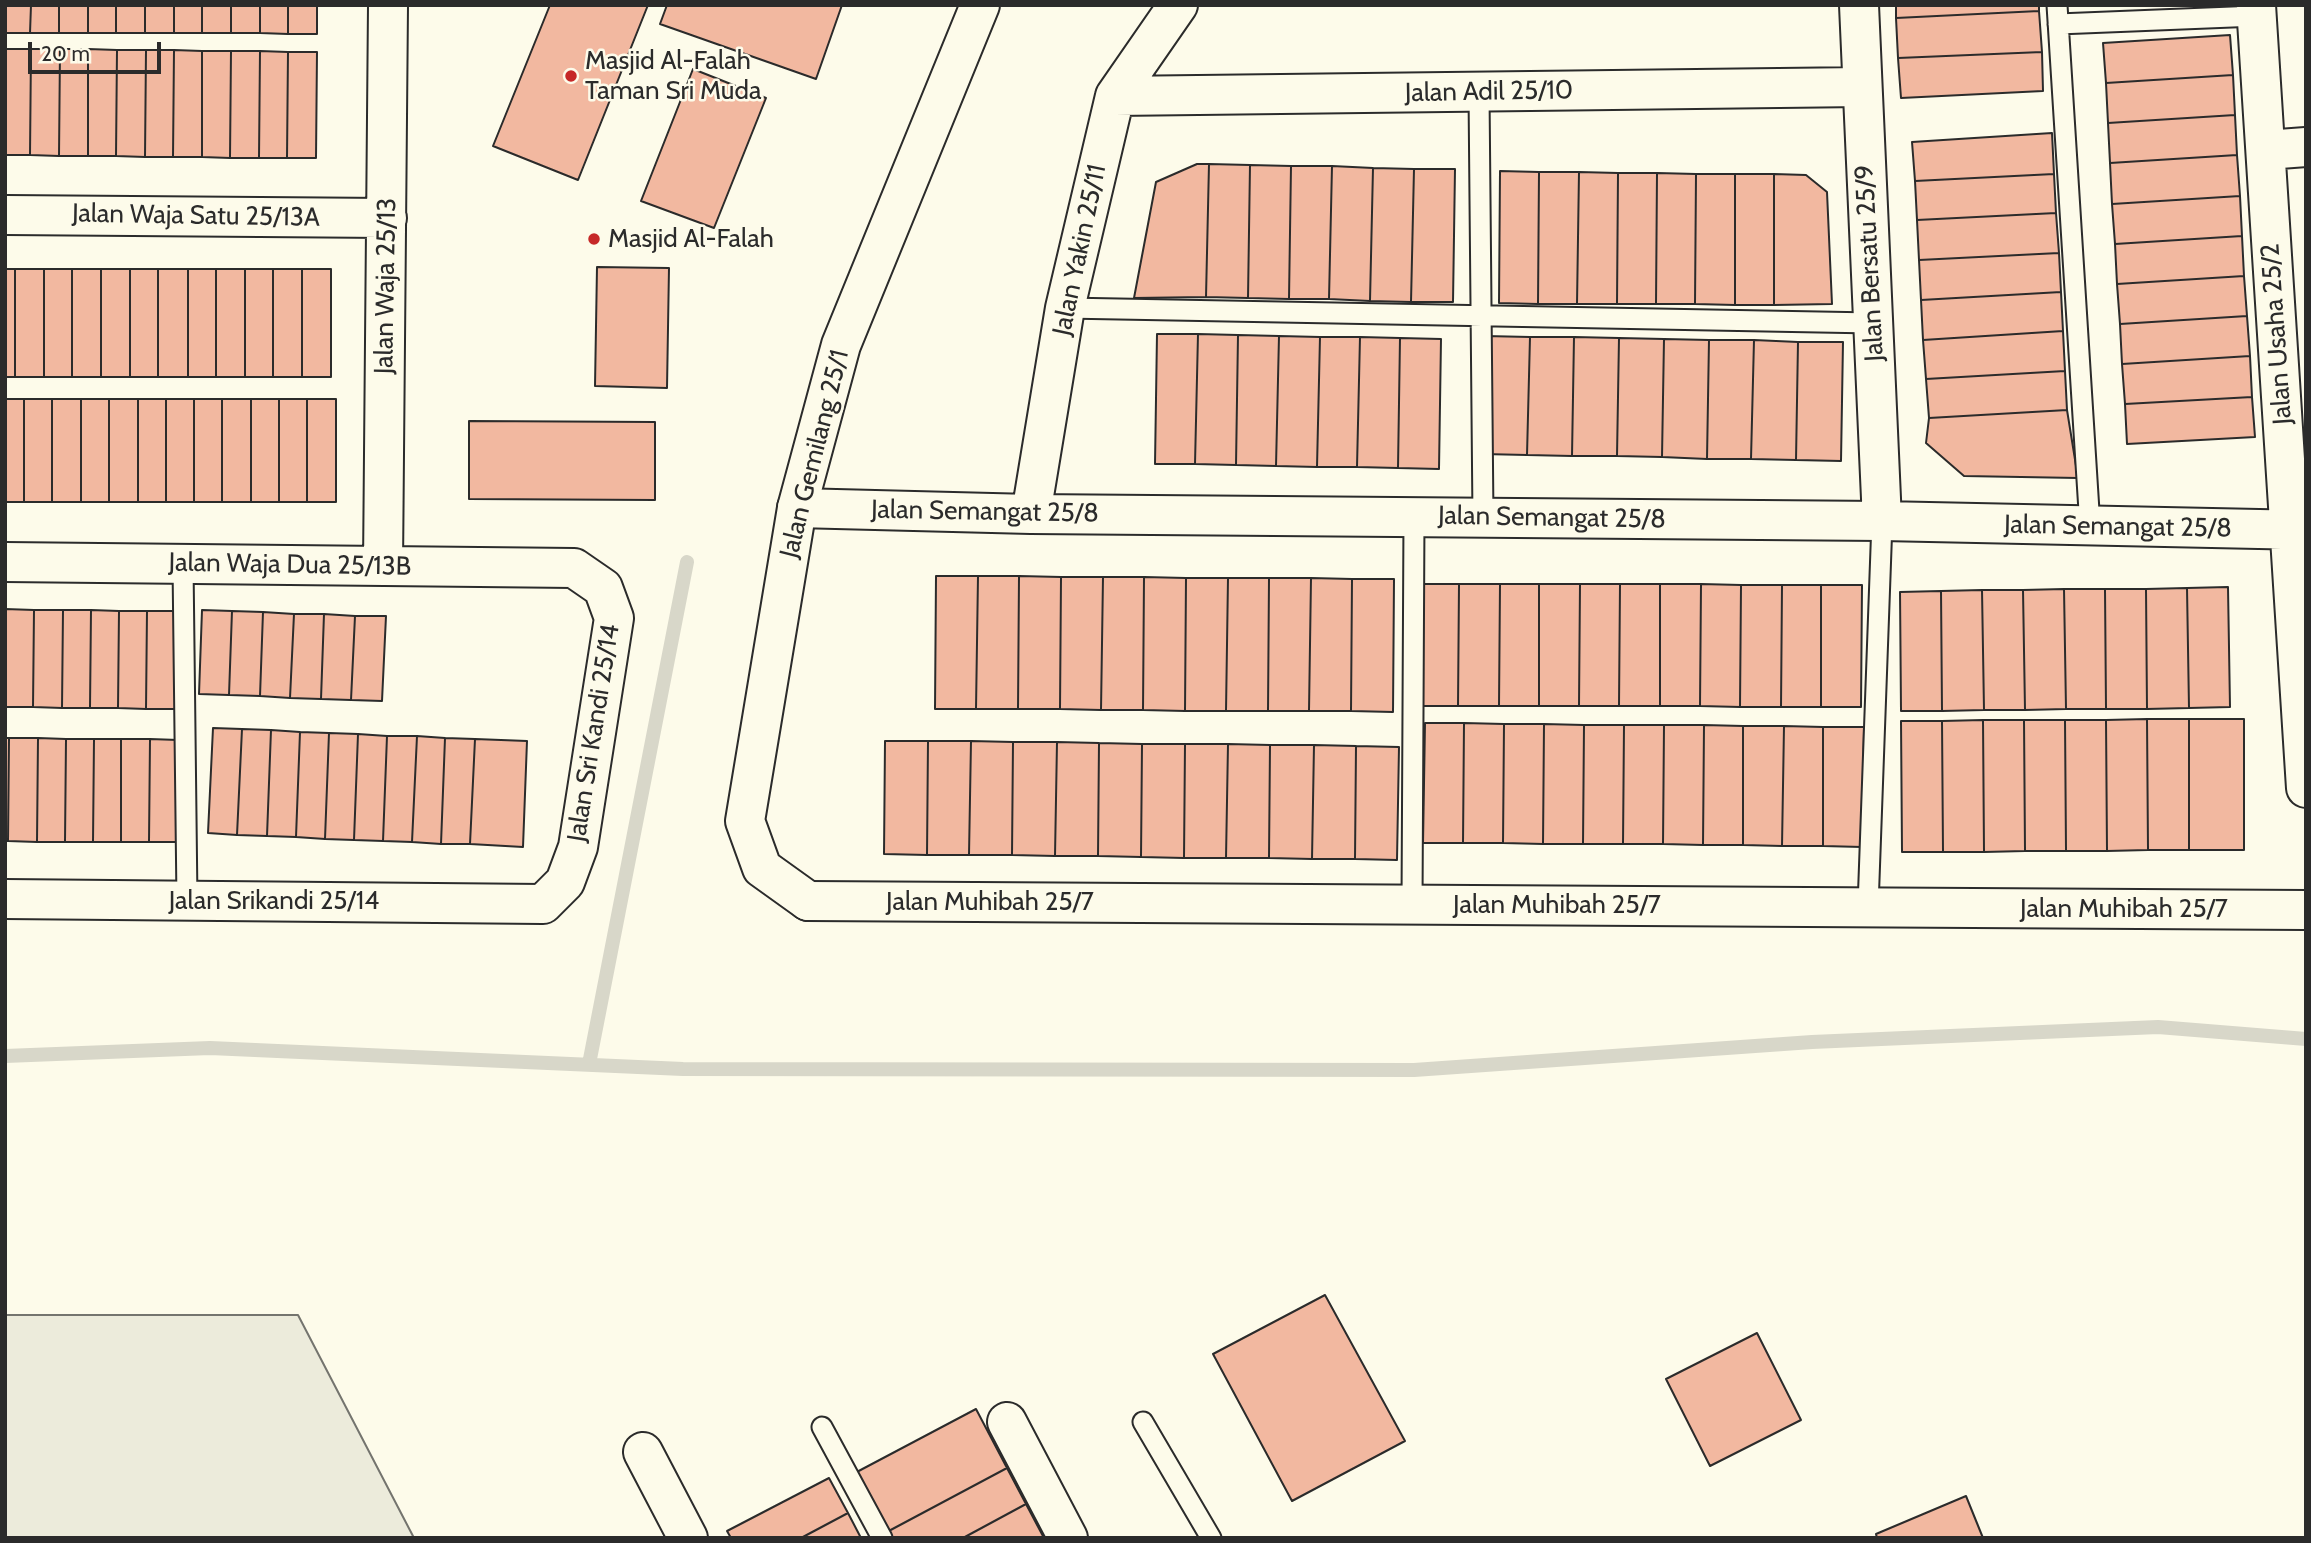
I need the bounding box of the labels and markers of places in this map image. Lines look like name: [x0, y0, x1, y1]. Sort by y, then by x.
place label: Masjid Al-Falah Taman Sri Muda: [585, 45, 761, 106]
marker: Masjid Al-Falah Taman Sri Muda: [563, 68, 579, 84]
place label: Masjid Al-Falah: [608, 223, 774, 255]
marker: Masjid Al-Falah: [586, 231, 602, 247]

